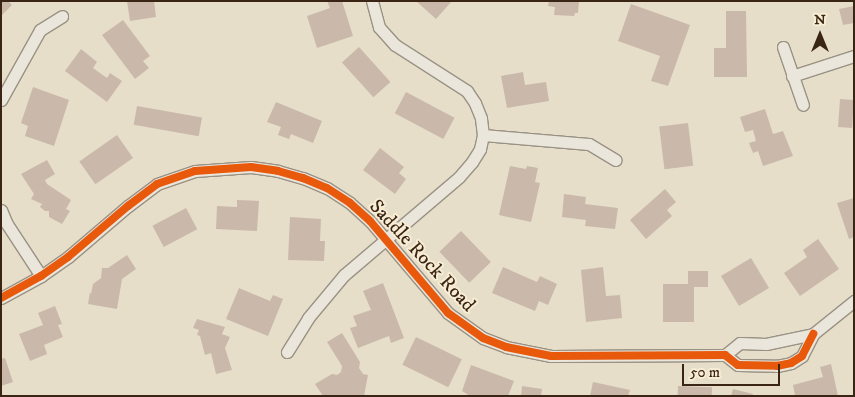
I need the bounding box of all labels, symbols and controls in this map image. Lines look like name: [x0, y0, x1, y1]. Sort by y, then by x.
north arrow: [795, 10, 845, 60]
text: N: [814, 11, 826, 29]
street label: Saddle Rock Road: [364, 195, 480, 317]
scale bar: [685, 354, 782, 386]
text: 50 m: [690, 363, 720, 382]

